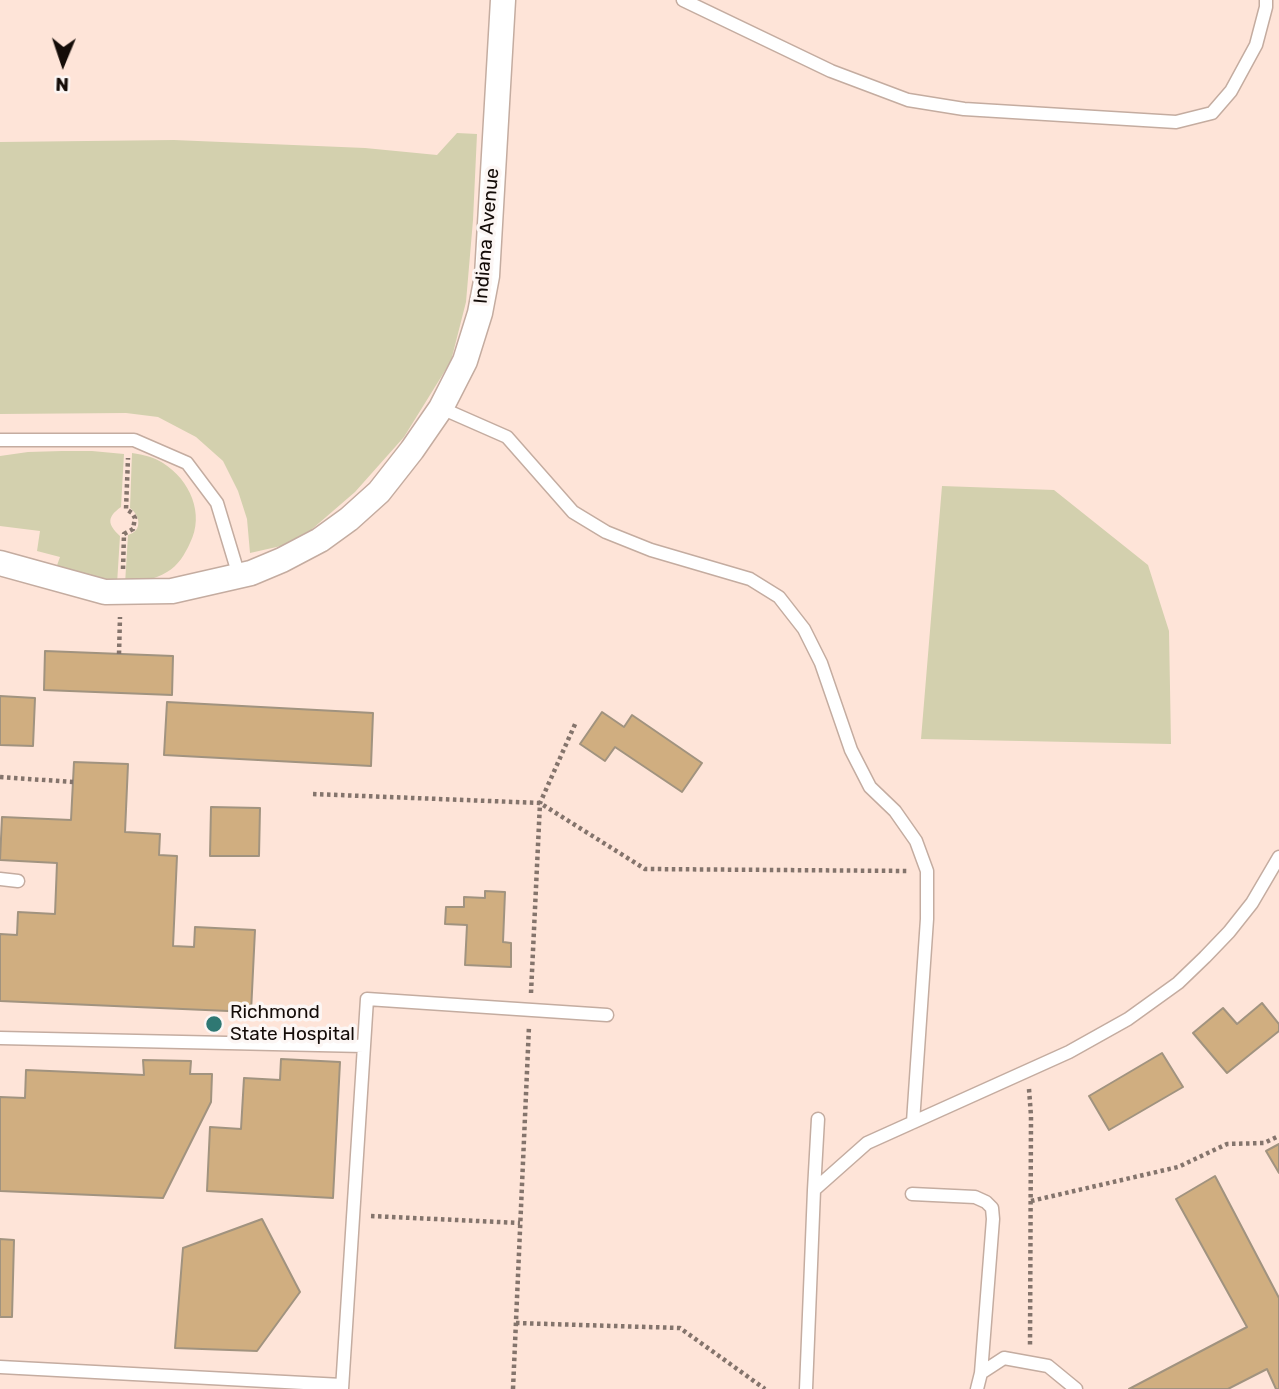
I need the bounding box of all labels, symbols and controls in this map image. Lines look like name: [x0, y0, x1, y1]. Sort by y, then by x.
north arrow: [28, 28, 98, 98]
text: N: [55, 73, 69, 96]
street label: Indiana Avenue: [470, 167, 504, 305]
place label: Richmond State Hospital: [230, 1002, 355, 1046]
marker: Richmond State Hospital: [204, 1014, 224, 1034]

